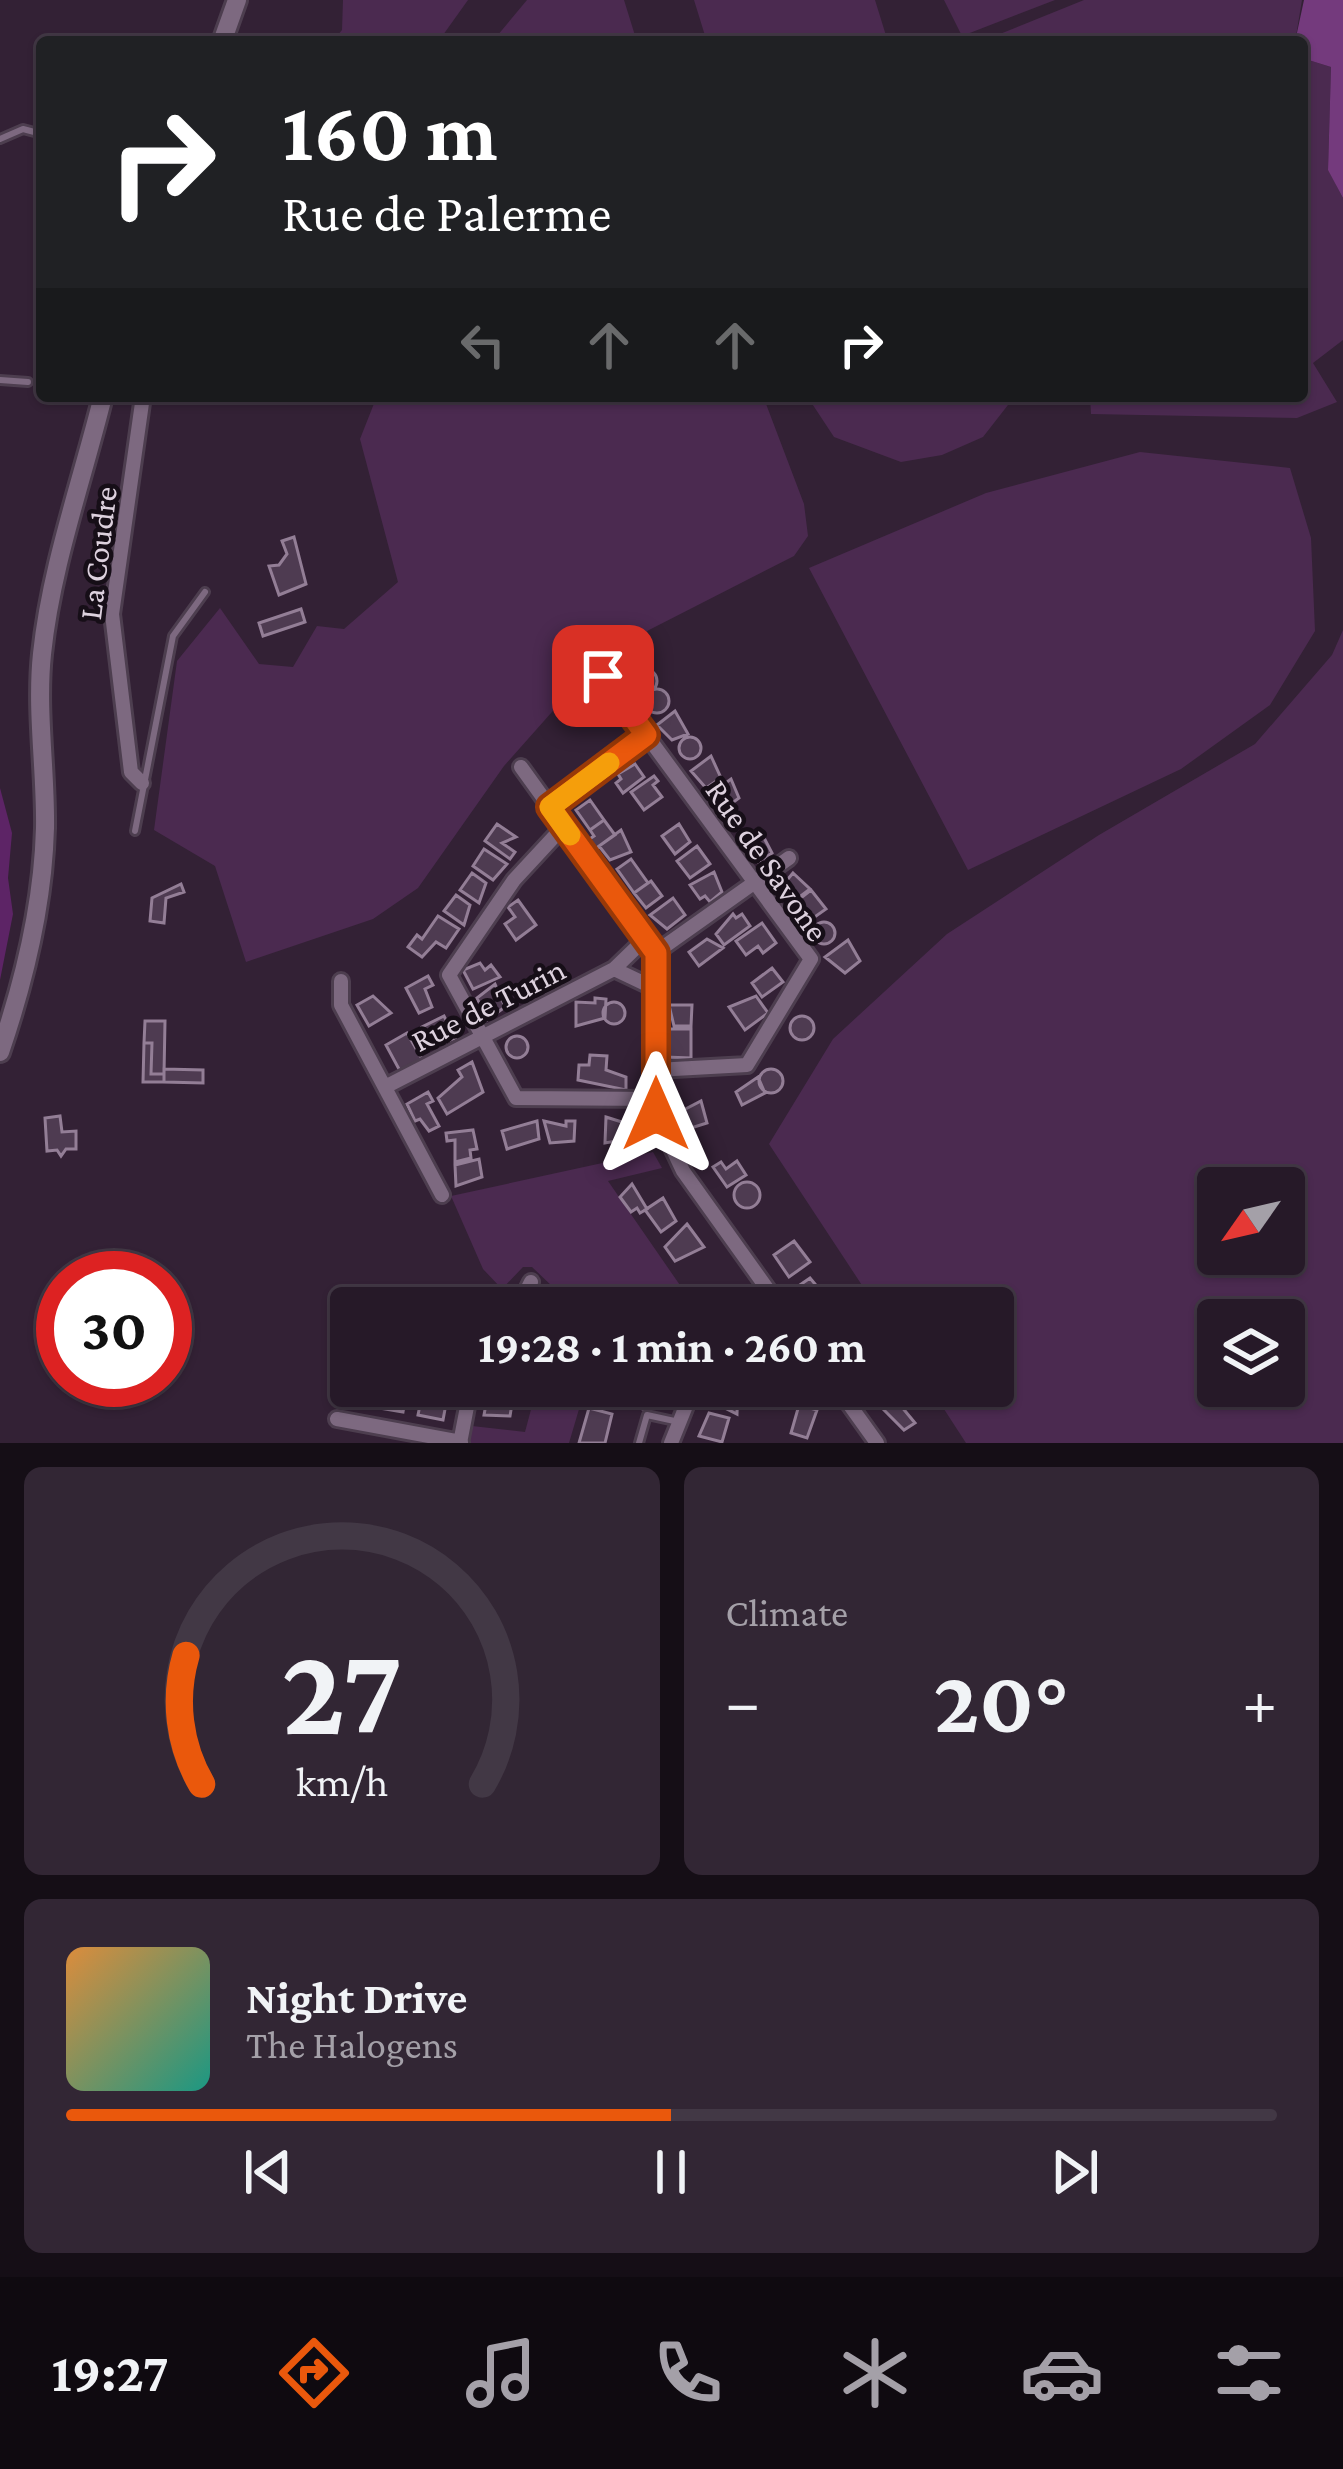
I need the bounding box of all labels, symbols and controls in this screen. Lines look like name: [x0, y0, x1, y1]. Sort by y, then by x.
icon: right: [84, 84, 240, 240]
text: 160 m: [282, 85, 498, 178]
text: Rue de Palerme: [282, 183, 612, 243]
icon: left: [450, 312, 516, 378]
icon: ahead: [576, 312, 642, 378]
icon: ahead: [702, 312, 768, 378]
icon: right: [828, 312, 894, 378]
street label: La Coudre: [71, 484, 124, 622]
pin: [552, 625, 654, 727]
icon: arrive: [570, 643, 636, 709]
street label: Rue de Savone: [698, 773, 837, 948]
street label: Rue de Turin: [405, 950, 571, 1059]
position arrow: [593, 1051, 719, 1177]
north arrow: [1197, 1167, 1305, 1275]
map controls: [1197, 1167, 1305, 1407]
speed limit sign: 30: [36, 1251, 192, 1407]
button: layers: [1197, 1299, 1305, 1407]
text: 19:28 · 1 min · 260 m: [478, 1322, 866, 1372]
text: Climate: [726, 1591, 848, 1634]
text: 27: [281, 1621, 402, 1760]
text: 20°: [933, 1651, 1069, 1751]
text: −: [726, 1665, 760, 1738]
text: +: [1242, 1665, 1277, 1738]
text: km/h: [296, 1758, 388, 1805]
text: Night Drive: [246, 1973, 467, 2023]
text: The Halogens: [246, 2023, 458, 2066]
icon: previous: [235, 2139, 301, 2205]
icon: pause: [638, 2139, 704, 2205]
icon: next: [1042, 2139, 1108, 2205]
icon: directions: [272, 2331, 356, 2415]
icon: music: [459, 2331, 543, 2415]
icon: phone: [646, 2331, 730, 2415]
icon: climate: [833, 2331, 917, 2415]
icon: car: [1020, 2331, 1104, 2415]
icon: filters: [1207, 2331, 1291, 2415]
text: 19:27: [52, 2343, 169, 2403]

